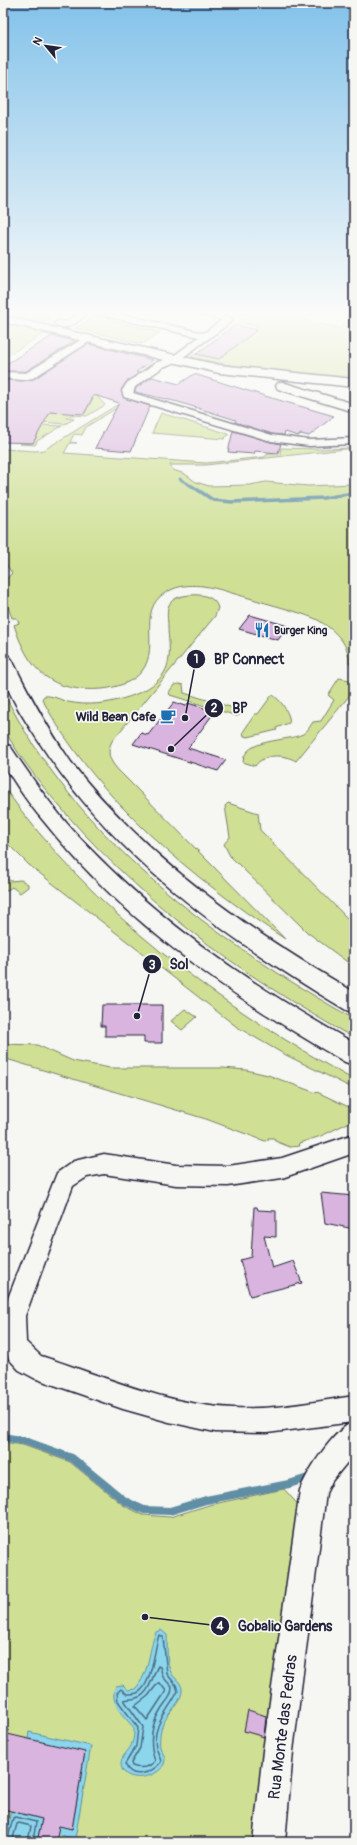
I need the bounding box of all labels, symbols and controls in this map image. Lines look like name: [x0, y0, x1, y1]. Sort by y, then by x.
north arrow: [26, 26, 66, 66]
text: N: [30, 34, 45, 48]
restaurant icon: Burger King: [253, 621, 271, 639]
place label: Burger King: [274, 624, 328, 637]
callout: BP Connect: [186, 646, 292, 672]
text: BP Connect: [214, 651, 284, 668]
text: 1: [194, 652, 198, 667]
callout: BP: [204, 695, 256, 721]
text: BP: [232, 700, 248, 717]
text: 2: [211, 701, 218, 716]
cafe icon: Wild Bean Cafe: [159, 707, 177, 725]
place label: Wild Bean Cafe: [76, 709, 157, 725]
callout: Sol: [142, 951, 197, 977]
text: Sol: [169, 956, 189, 973]
text: 3: [149, 958, 156, 973]
callout: Gobalio Gardens: [210, 1613, 340, 1639]
text: Gobalio Gardens: [238, 1618, 333, 1635]
text: 4: [216, 1619, 224, 1634]
street label: Rua Monte das Pedras: [264, 1654, 302, 1801]

